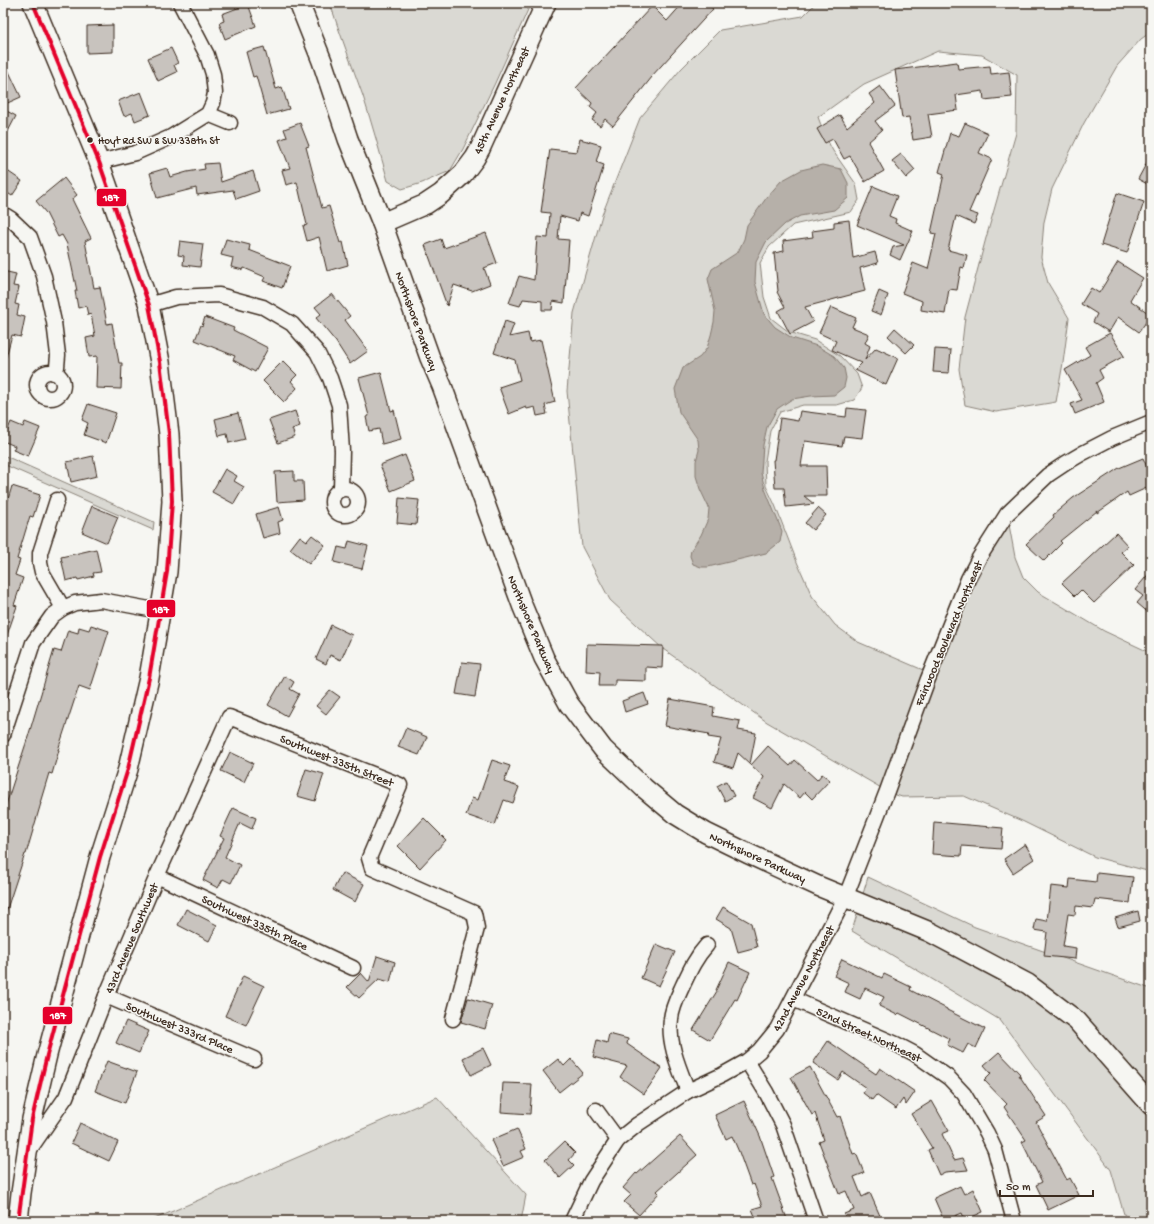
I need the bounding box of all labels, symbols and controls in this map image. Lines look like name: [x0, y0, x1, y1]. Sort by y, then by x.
street label: 45th Avenue Northeast: [472, 44, 534, 157]
marker: Hoyt Rd SW & SW 338th St: [85, 135, 95, 145]
place label: Hoyt Rd SW & SW 338th St: [98, 136, 221, 148]
line badge: 187: [96, 188, 127, 207]
text: 187: [102, 193, 120, 205]
street label: Northshore Parkway: [391, 270, 440, 373]
street label: Fairwood Boulevard Northeast: [913, 558, 987, 709]
street label: Northshore Parkway: [503, 574, 557, 676]
line badge: 187: [146, 599, 176, 618]
text: 187: [152, 605, 170, 617]
street label: Southwest 335th Street: [277, 733, 396, 791]
street label: Northshore Parkway: [707, 830, 808, 887]
street label: 43rd Avenue Southwest: [103, 880, 163, 996]
street label: Southwest 335th Place: [199, 893, 310, 955]
street label: 42nd Avenue Northeast: [771, 923, 839, 1034]
street label: Southwest 333rd Place: [123, 1000, 236, 1058]
street label: 52nd Street Northeast: [813, 1005, 924, 1067]
line badge: 187: [42, 1006, 73, 1025]
text: 187: [49, 1011, 67, 1023]
scale bar: [1000, 1172, 1093, 1198]
text: 50 m: [1006, 1181, 1031, 1195]

